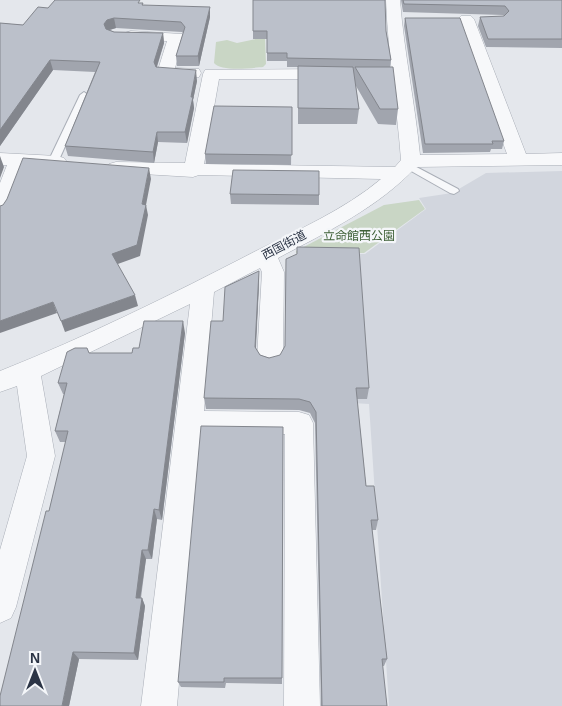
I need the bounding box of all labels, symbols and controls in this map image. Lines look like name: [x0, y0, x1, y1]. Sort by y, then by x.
street label: 西国街道: [260, 228, 308, 262]
park label: 立命館西公園: [323, 229, 395, 243]
north arrow: [10, 646, 60, 696]
text: N: [30, 650, 40, 666]

